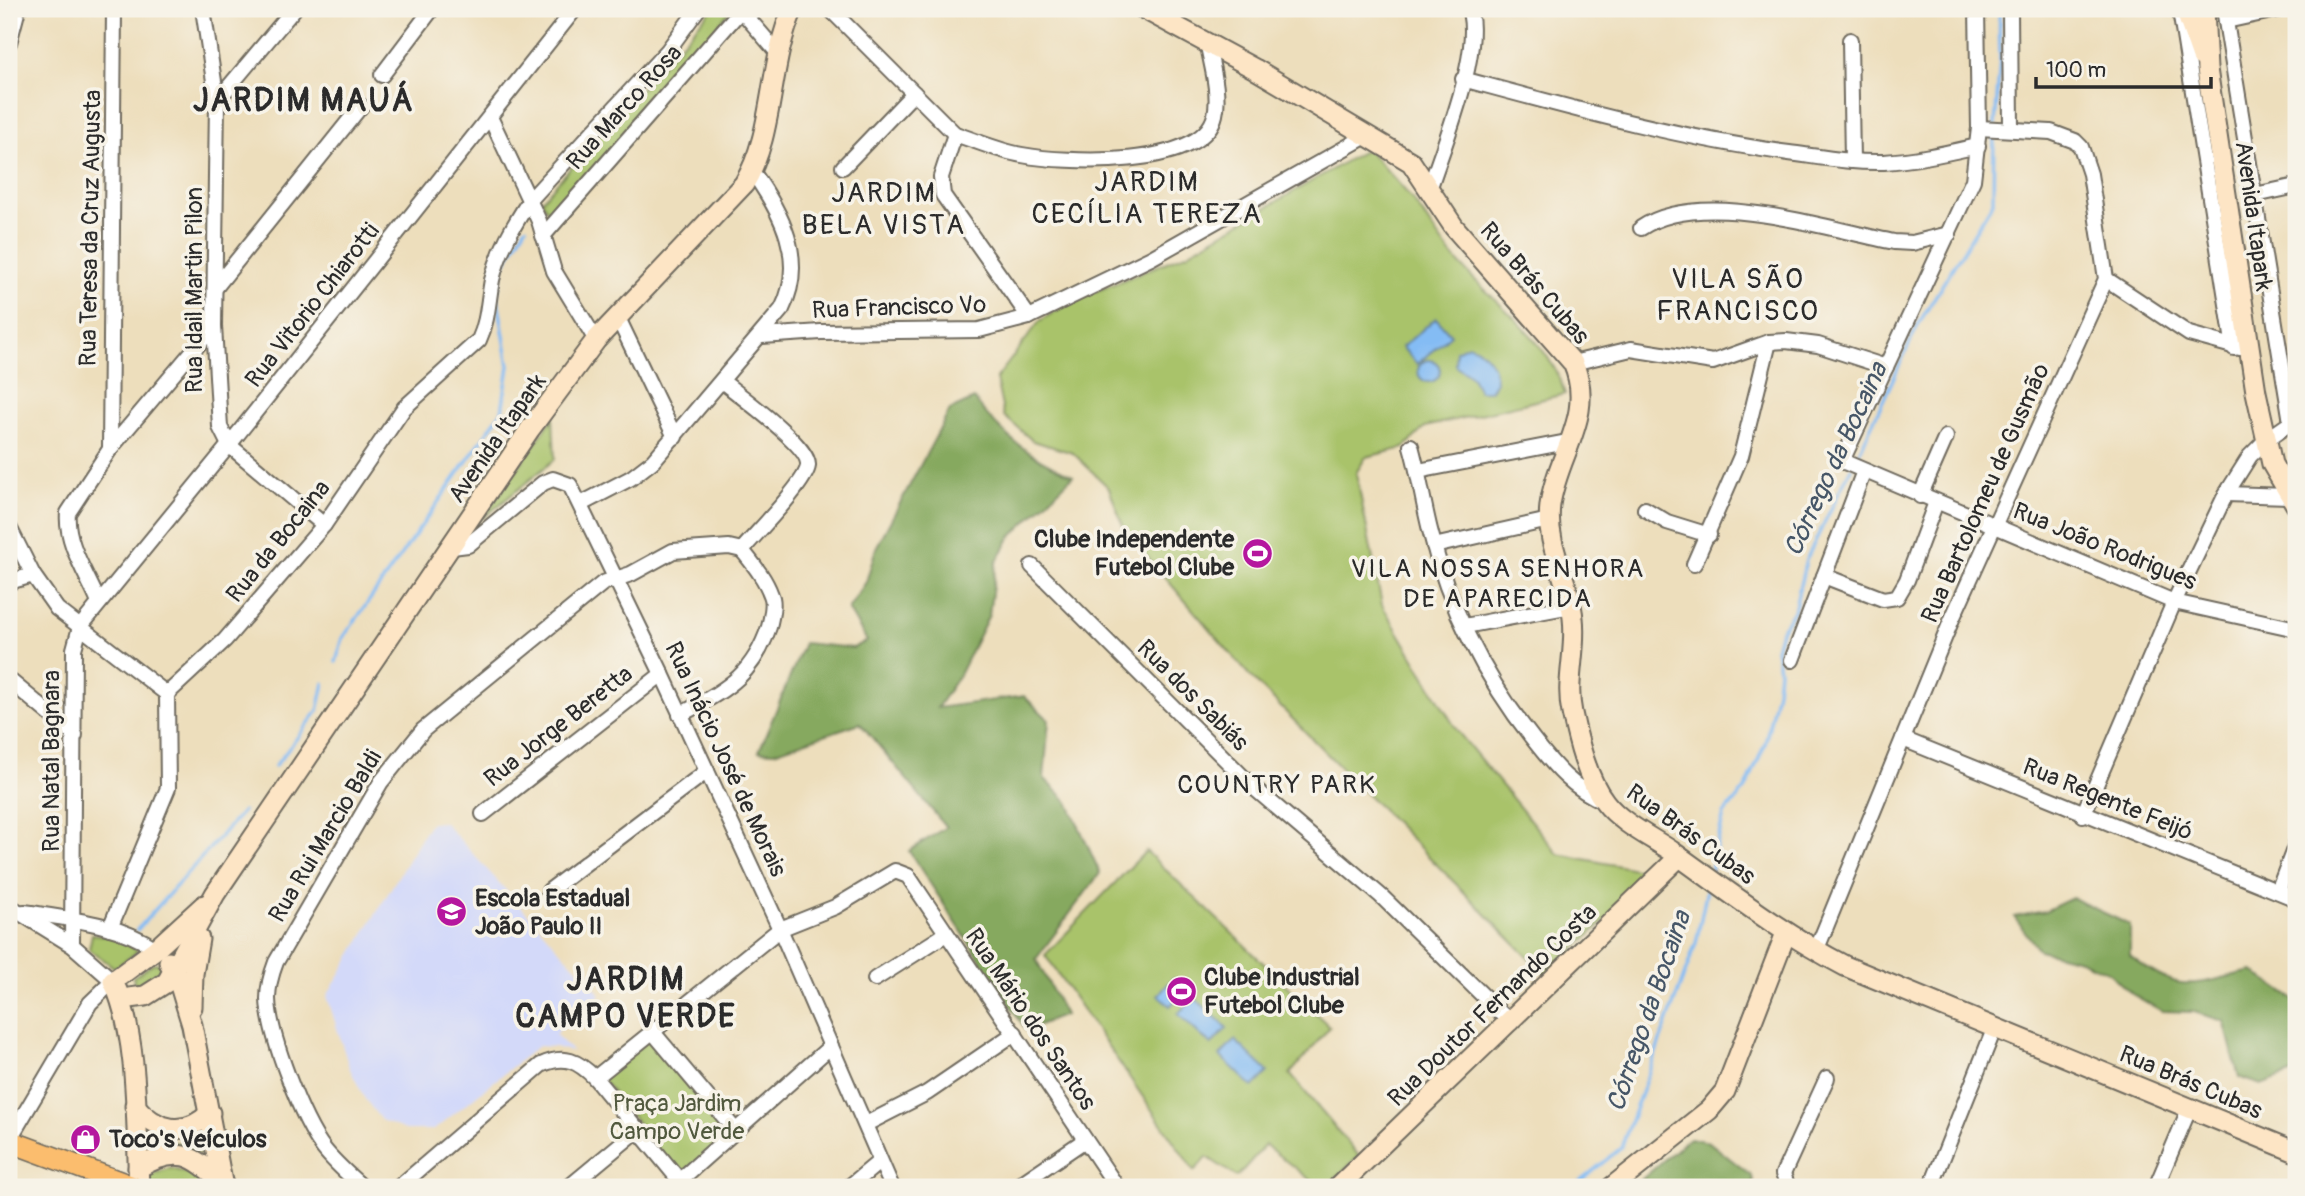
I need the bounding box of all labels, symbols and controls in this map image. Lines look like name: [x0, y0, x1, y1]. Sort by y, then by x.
street label: Rua Marco Rosa: [561, 39, 688, 176]
scale bar: [2036, 46, 2210, 90]
text: 100 m: [2046, 57, 2106, 84]
district label: JARDIM MAUÁ: [193, 80, 415, 121]
street label: Rua Teresa da Cruz Augusta: [74, 89, 107, 367]
street label: Avenida Itapark: [2229, 139, 2278, 293]
district label: JARDIM CECÍLIA TEREZA: [1031, 165, 1263, 232]
district label: JARDIM BELA VISTA: [802, 176, 966, 243]
street label: Rua Idail Martin Pilon: [180, 187, 209, 393]
street label: Rua Brás Cubas: [1474, 216, 1596, 350]
street label: Rua Vitorio Chiarotti: [239, 217, 386, 393]
district label: VILA SÃO FRANCISCO: [1656, 262, 1820, 329]
street label: Rua Francisco Vo: [812, 290, 987, 325]
water label: Córrego da Bocaina: [1777, 356, 1895, 561]
street label: Rua Bartolomeu de Gusmão: [1915, 359, 2056, 627]
street label: Avenida Itapark: [442, 368, 553, 508]
street label: Rua da Bocaina: [220, 474, 337, 608]
street label: Rua João Rodrigues: [2009, 496, 2201, 597]
place label: Clube Independente Futebol Clube: [1034, 525, 1235, 582]
sports icon: Clube Independente Futebol Clube: [1240, 536, 1274, 570]
district label: VILA NOSSA SENHORA DE APARECIDA: [1351, 553, 1645, 615]
street label: Rua dos Sabiás: [1131, 634, 1255, 757]
street label: Rua Inácio José de Morais: [658, 637, 793, 881]
street label: Rua Jorge Beretta: [478, 659, 638, 793]
street label: Rua Natal Bagnara: [37, 670, 66, 852]
street label: Rua Rui Marcio Baldi: [263, 745, 388, 928]
street label: Rua Regente Feijó: [2019, 752, 2197, 847]
district label: COUNTRY PARK: [1177, 769, 1377, 801]
street label: Rua Brás Cubas: [1621, 778, 1761, 891]
place label: Escola Estadual João Paulo II: [475, 884, 630, 941]
school or university icon: Escola Estadual João Paulo II: [435, 895, 469, 929]
street label: Rua Doutor Fernando Costa: [1382, 898, 1603, 1113]
water label: Córrego da Bocaina: [1600, 905, 1699, 1116]
street label: Rua Mário dos Santos: [959, 923, 1102, 1116]
district label: JARDIM CAMPO VERDE: [515, 960, 737, 1037]
place label: Clube Industrial Futebol Clube: [1204, 963, 1360, 1020]
sports icon: Clube Industrial Futebol Clube: [1164, 974, 1198, 1008]
street label: Rua Brás Cubas: [2115, 1039, 2267, 1126]
park label: Praça Jardim Campo Verde: [610, 1089, 745, 1146]
shop icon: Toco's Veículos: [69, 1122, 103, 1156]
place label: Toco's Veículos: [108, 1125, 267, 1154]

